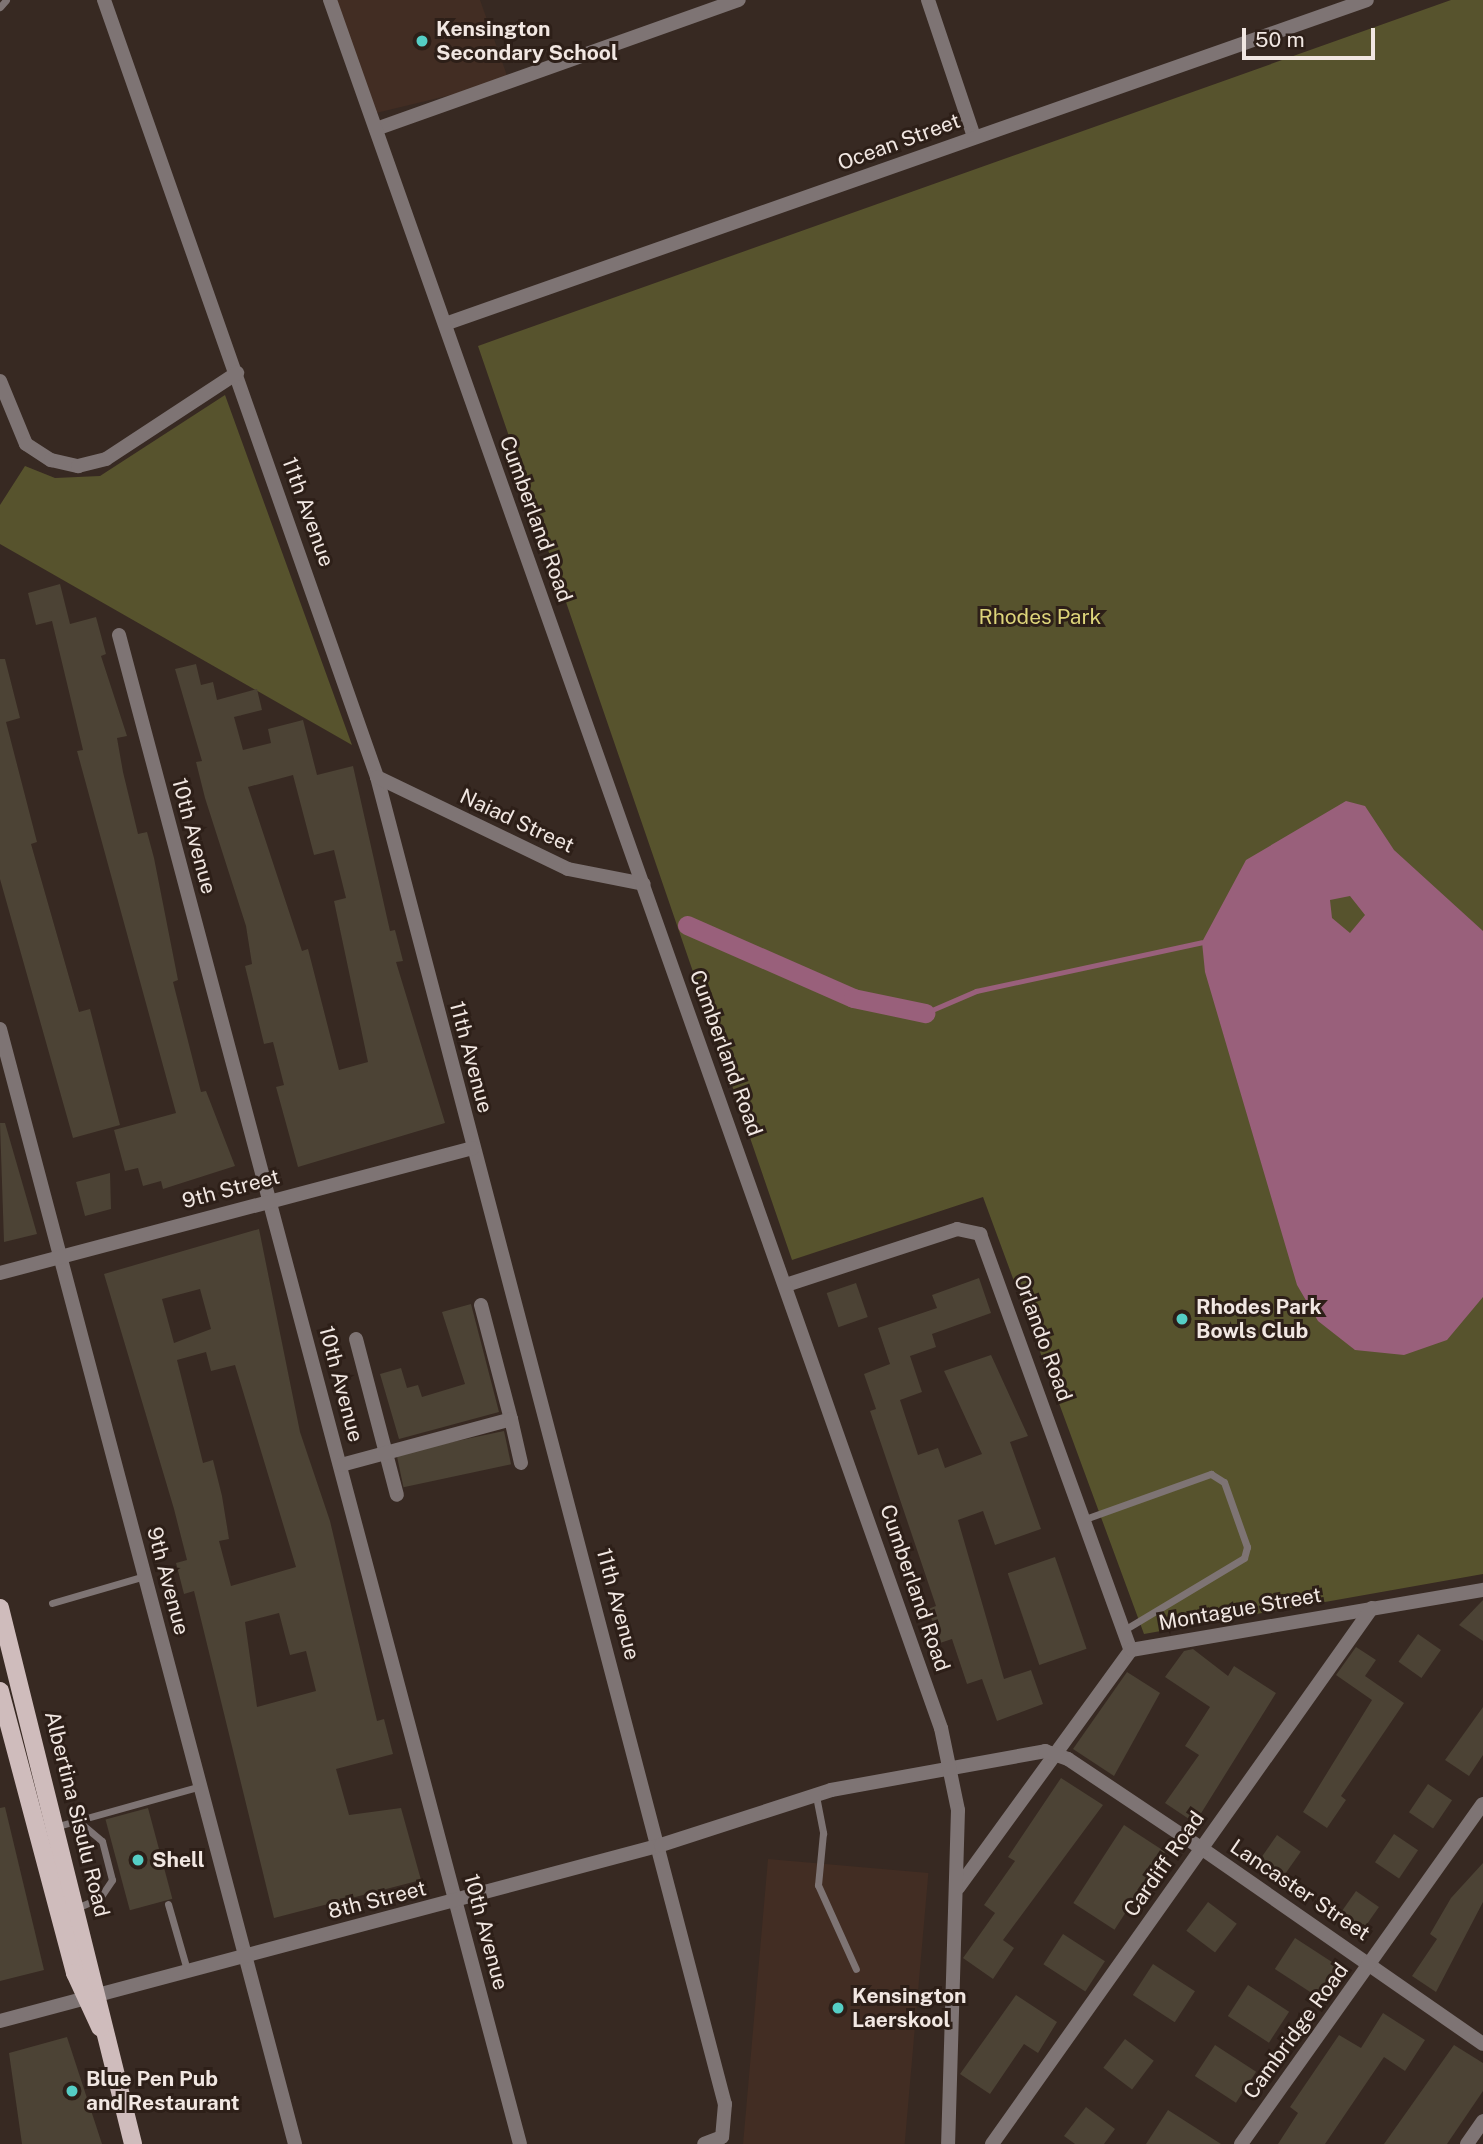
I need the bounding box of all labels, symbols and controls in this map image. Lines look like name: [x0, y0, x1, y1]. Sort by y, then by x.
scale bar: [1245, 14, 1378, 58]
place label: Kensington Secondary School: [436, 16, 618, 66]
text: 50 m: [1255, 27, 1305, 52]
marker: Kensington Secondary School: [414, 33, 430, 49]
street label: Ocean Street: [834, 108, 964, 176]
street label: Cumberland Road: [494, 432, 578, 606]
street label: 11th Avenue: [277, 454, 339, 570]
park label: Rhodes Park: [979, 604, 1101, 630]
street label: 10th Avenue: [166, 775, 222, 897]
street label: Naiad Street: [456, 784, 578, 858]
street label: Cumberland Road: [684, 966, 768, 1140]
street label: 11th Avenue: [444, 998, 498, 1116]
street label: 9th Street: [180, 1164, 282, 1214]
street label: Orlando Road: [1008, 1271, 1078, 1405]
place label: Rhodes Park Bowls Club: [1196, 1294, 1322, 1344]
marker: Rhodes Park Bowls Club: [1174, 1311, 1190, 1327]
street label: 10th Avenue: [313, 1323, 369, 1445]
street label: Cumberland Road: [875, 1501, 955, 1675]
street label: 9th Avenue: [142, 1524, 194, 1638]
street label: 11th Avenue: [591, 1545, 645, 1663]
street label: Montague Street: [1157, 1582, 1323, 1636]
street label: Albertina Sisulu Road: [39, 1709, 115, 1919]
street label: Cardiff Road: [1118, 1806, 1210, 1922]
street label: Lancaster Street: [1225, 1834, 1375, 1946]
place label: Shell: [152, 1847, 205, 1873]
marker: Shell: [130, 1852, 146, 1868]
street label: 10th Avenue: [458, 1871, 514, 1993]
street label: 8th Street: [325, 1876, 429, 1924]
street label: Cambridge Road: [1238, 1958, 1354, 2104]
place label: Kensington Laerskool: [852, 1983, 967, 2033]
marker: Kensington Laerskool: [830, 2000, 846, 2016]
place label: Blue Pen Pub and Restaurant: [86, 2066, 239, 2116]
marker: Blue Pen Pub and Restaurant: [64, 2083, 80, 2099]

